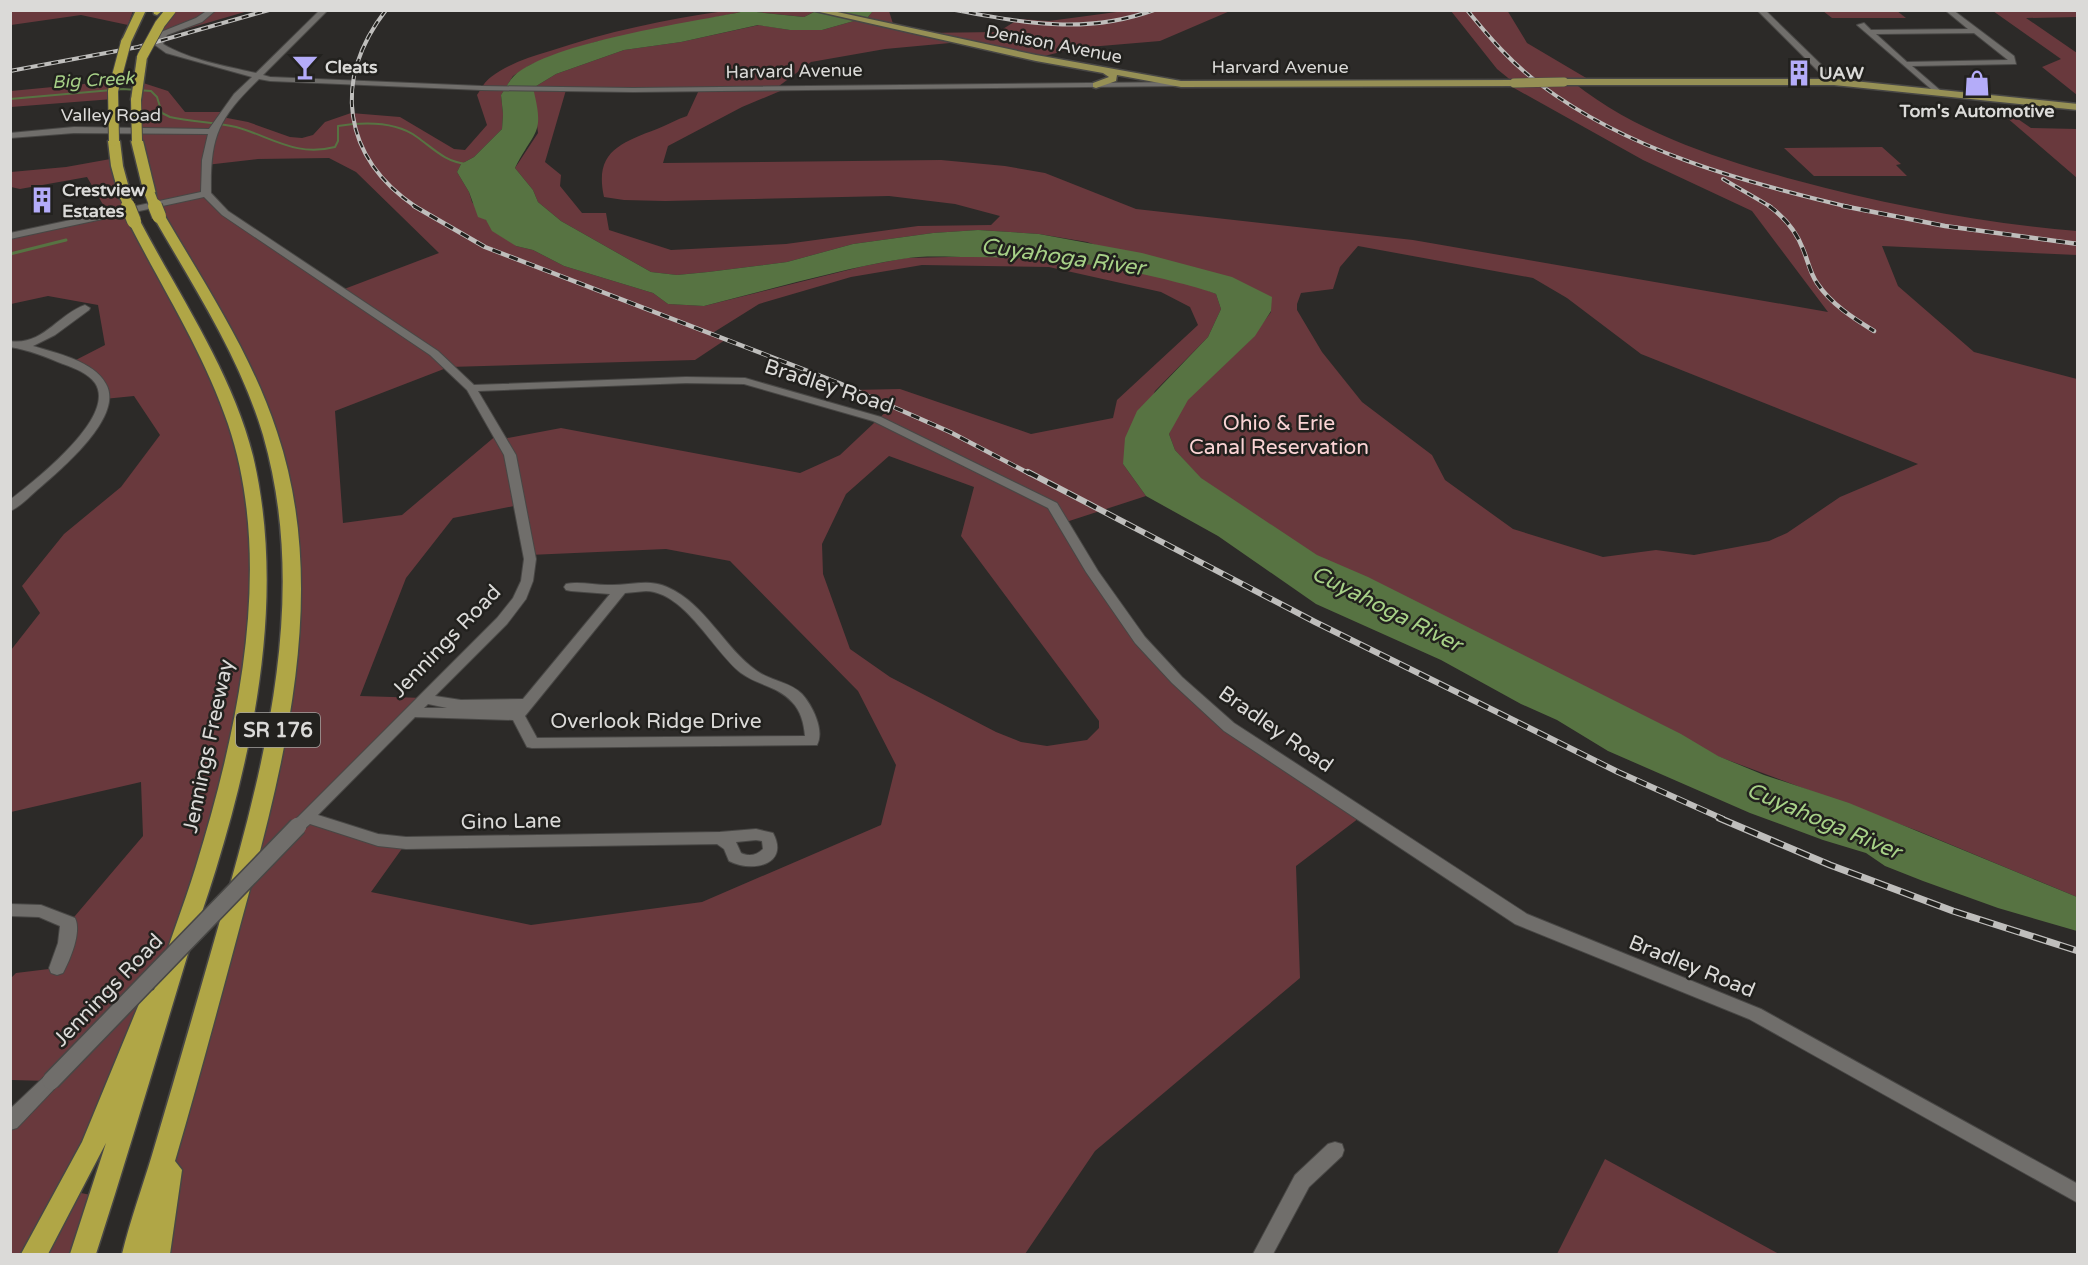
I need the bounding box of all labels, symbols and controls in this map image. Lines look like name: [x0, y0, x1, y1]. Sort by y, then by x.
street label: Denison Avenue: [984, 20, 1124, 68]
bar icon: Cleats: [290, 52, 320, 82]
place label: Cleats: [325, 56, 378, 78]
street label: Harvard Avenue: [1211, 56, 1349, 78]
building icon: UAW: [1784, 58, 1814, 88]
street label: Harvard Avenue: [725, 59, 863, 83]
place label: UAW: [1819, 62, 1865, 84]
water label: Big Creek: [51, 67, 136, 93]
shop icon: Tom's Automotive: [1962, 68, 1992, 98]
place label: Tom's Automotive: [1899, 100, 2054, 122]
street label: Valley Road: [61, 104, 161, 126]
place label: Crestview Estates: [62, 179, 146, 222]
building icon: Crestview Estates: [27, 185, 57, 215]
water label: Cuyahoga River: [979, 233, 1149, 282]
street label: Bradley Road: [761, 354, 896, 419]
park label: Ohio & Erie Canal Reservation: [1189, 411, 1369, 460]
water label: Cuyahoga River: [1307, 560, 1468, 659]
street label: Jennings Road: [386, 580, 506, 703]
street label: Jennings Freeway: [178, 657, 239, 835]
street label: Bradley Road: [1214, 681, 1338, 778]
street label: Overlook Ridge Drive: [550, 709, 762, 734]
road number: SR 176: [236, 713, 320, 747]
water label: Cuyahoga River: [1743, 777, 1907, 866]
street label: Gino Lane: [460, 808, 562, 835]
street label: Jennings Road: [48, 929, 168, 1052]
street label: Bradley Road: [1625, 930, 1759, 1003]

